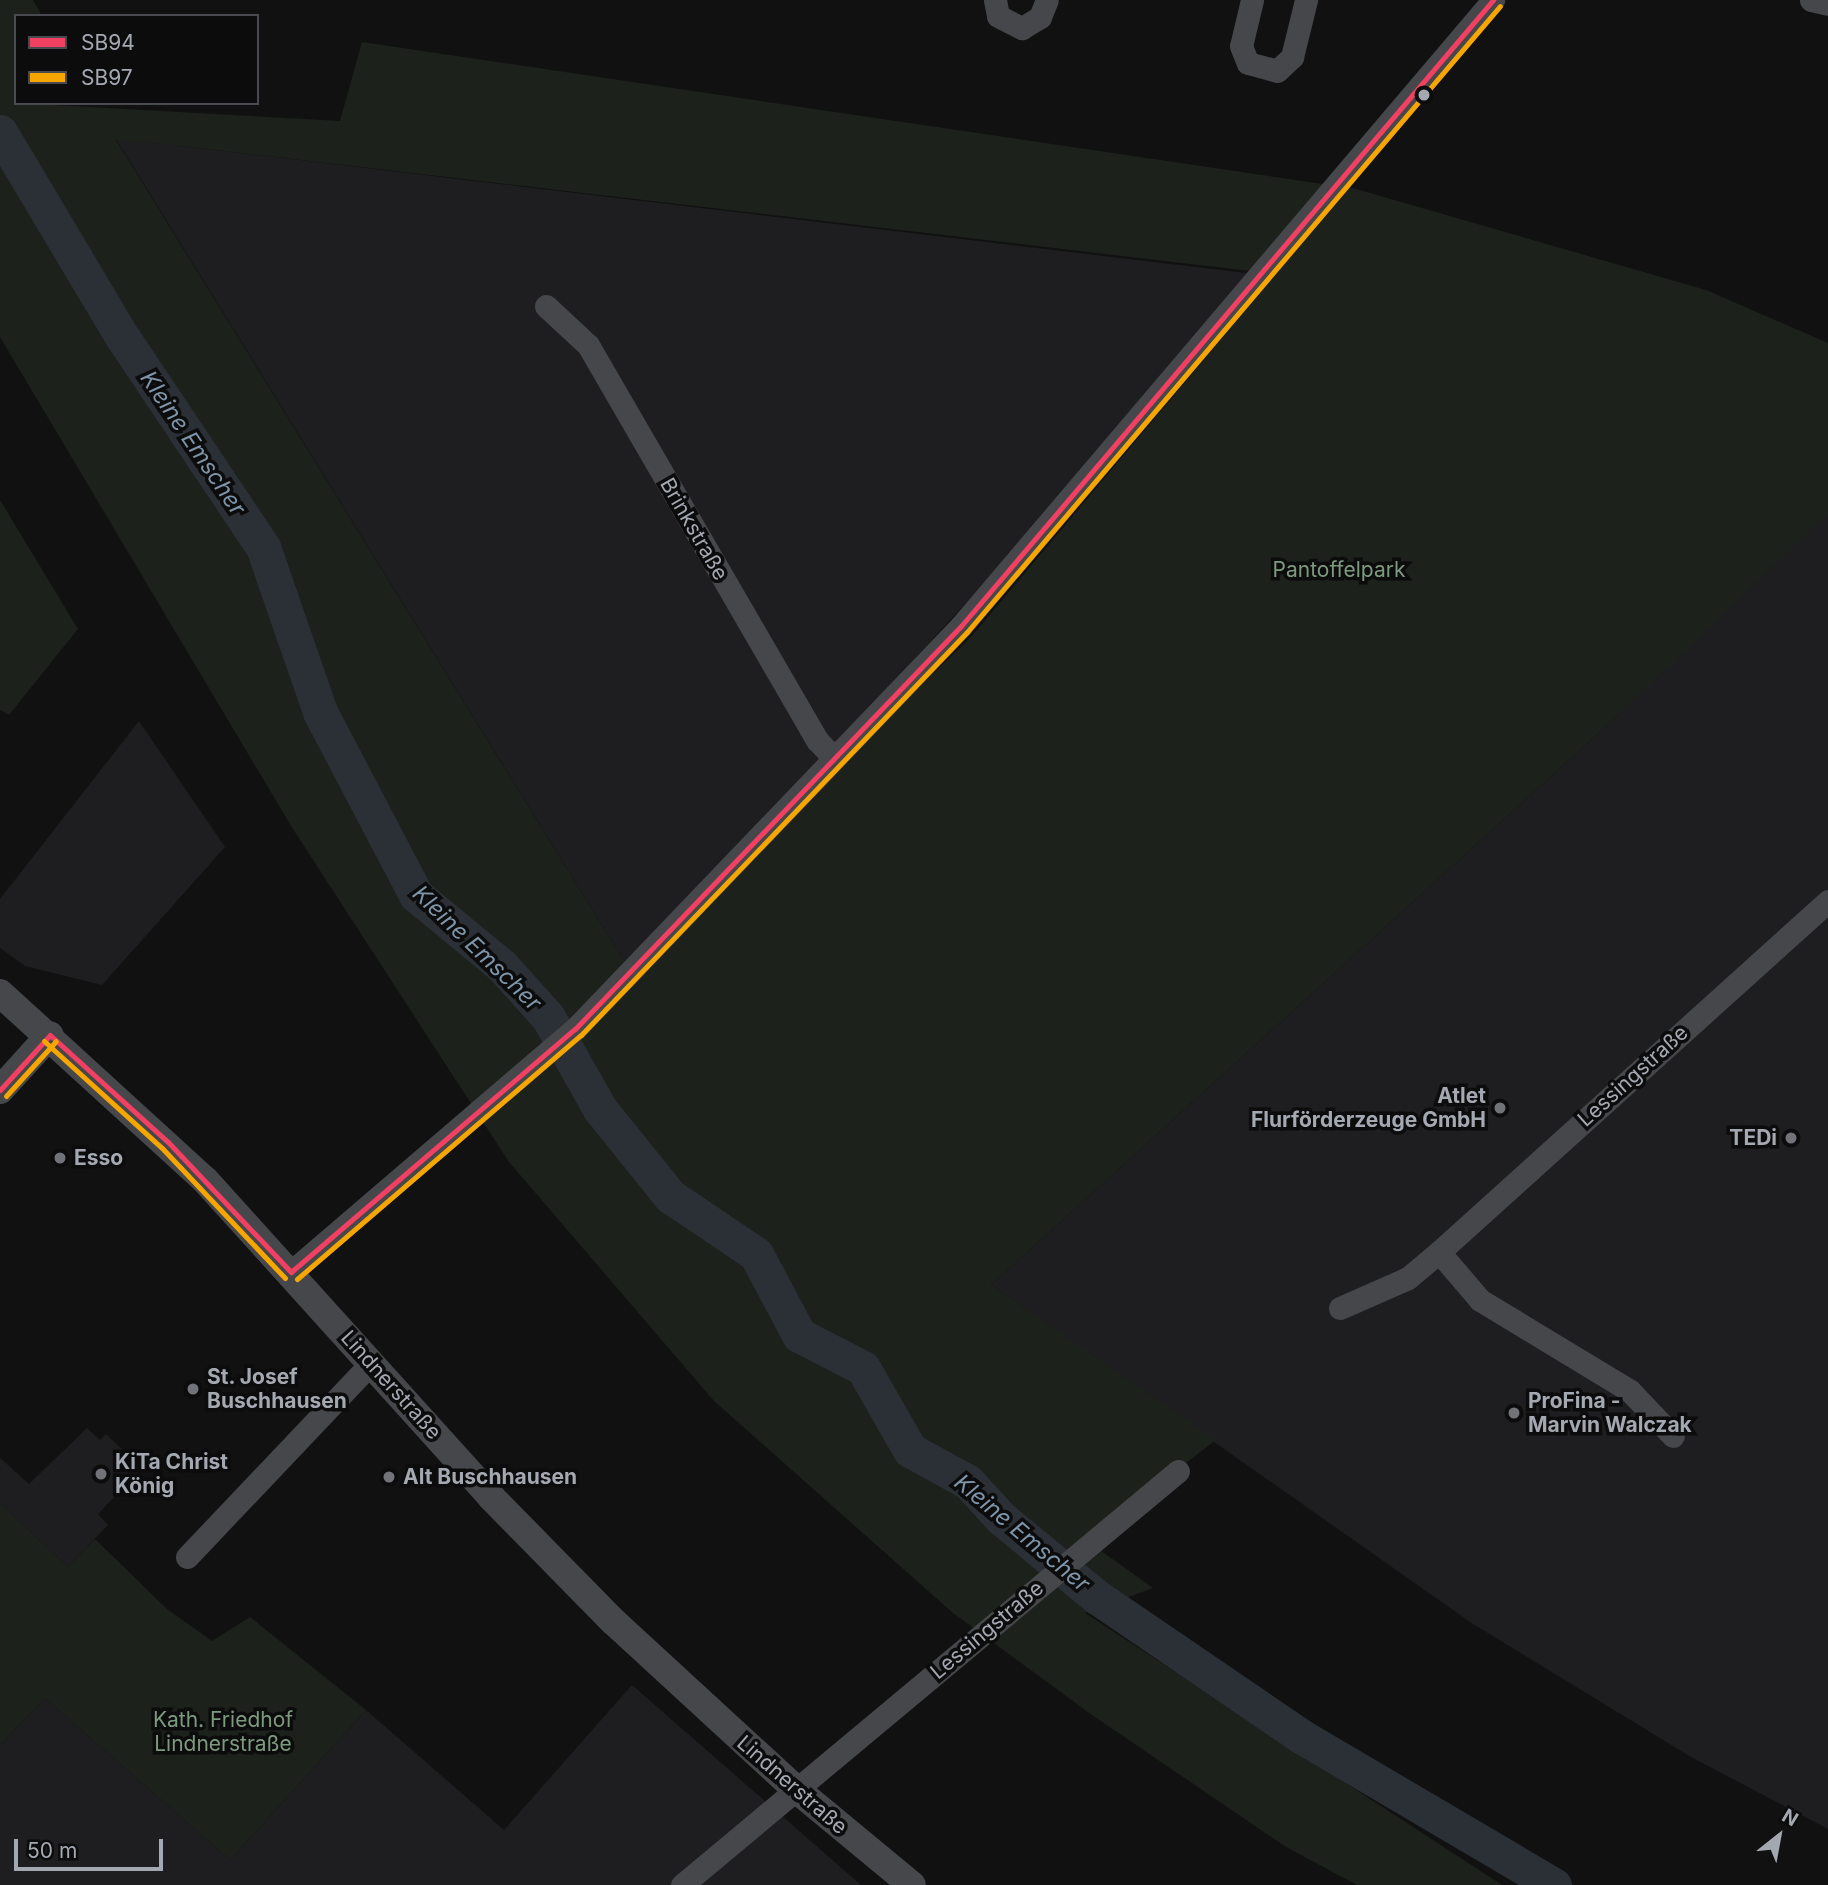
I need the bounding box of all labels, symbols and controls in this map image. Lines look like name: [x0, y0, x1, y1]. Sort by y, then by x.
legend: [14, 14, 259, 105]
text: SB94: [81, 30, 135, 55]
text: SB97: [81, 65, 133, 90]
unlabelled marker: [1417, 88, 1431, 102]
water label: Kleine Emscher: [135, 366, 251, 520]
street label: Brinkstraße: [655, 473, 733, 585]
park label: Pantoffelpark: [1273, 557, 1405, 583]
water label: Kleine Emscher: [407, 880, 547, 1016]
street label: Lessingstraße: [1573, 1020, 1693, 1132]
place label: Atlet Flurförderzeuge GmbH: [1251, 1083, 1486, 1133]
marker: Atlet Flurförderzeuge GmbH: [1492, 1100, 1508, 1116]
place label: TEDi: [1729, 1125, 1777, 1151]
marker: TEDi: [1783, 1130, 1799, 1146]
place label: Esso: [74, 1145, 123, 1171]
marker: Esso: [52, 1150, 68, 1166]
street label: Lindnerstraße: [336, 1325, 446, 1445]
place label: St. Josef Buschhausen: [207, 1364, 347, 1414]
marker: St. Josef Buschhausen: [185, 1381, 201, 1397]
place label: ProFina - Marvin Walczak: [1528, 1388, 1692, 1438]
marker: ProFina - Marvin Walczak: [1506, 1405, 1522, 1421]
place label: KiTa Christ König: [115, 1449, 228, 1499]
place label: Alt Buschhausen: [403, 1464, 577, 1490]
marker: KiTa Christ König: [93, 1466, 109, 1482]
water label: Kleine Emscher: [949, 1468, 1095, 1598]
marker: Alt Buschhausen: [381, 1469, 397, 1485]
street label: Lessingstraße: [925, 1576, 1049, 1684]
park label: Kath. Friedhof Lindnerstraße: [153, 1707, 293, 1757]
street label: Lindnerstraße: [732, 1730, 852, 1840]
north arrow: [1744, 1801, 1814, 1871]
text: N: [1778, 1804, 1802, 1831]
scale bar: [18, 1826, 166, 1870]
text: 50 m: [27, 1838, 77, 1863]

